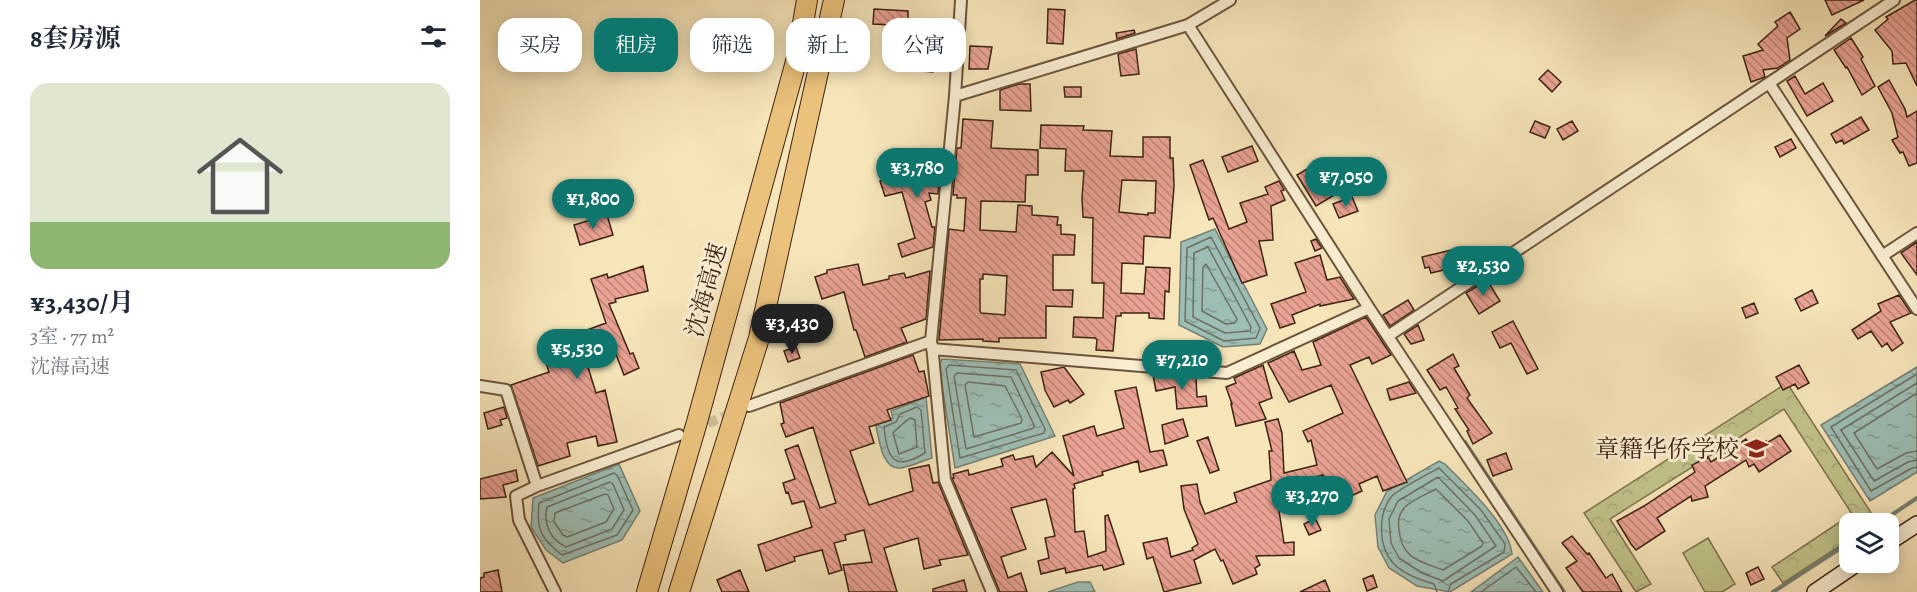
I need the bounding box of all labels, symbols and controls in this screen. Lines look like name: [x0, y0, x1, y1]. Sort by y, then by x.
chip: 买房: [498, 18, 582, 72]
chip: 租房: [594, 18, 678, 72]
chip: 筛选: [690, 18, 774, 72]
chip: 新上: [786, 18, 870, 72]
chip: 公寓: [882, 18, 966, 72]
icon: filters: [417, 20, 450, 53]
text: 8套房源: [30, 21, 120, 56]
icon: home: [186, 122, 294, 230]
pin: ¥3,780: [868, 148, 966, 199]
text: ¥3,780: [890, 154, 944, 181]
pin: ¥7,050: [1297, 157, 1395, 208]
text: ¥7,050: [1319, 163, 1373, 190]
pin: ¥1,800: [544, 179, 642, 230]
text: ¥1,800: [566, 185, 620, 212]
street label: 沈海高速: [678, 239, 734, 341]
pin: ¥2,530: [1434, 246, 1532, 297]
text: ¥2,530: [1456, 252, 1510, 279]
text: ¥3,430/月: [30, 285, 134, 320]
pin: ¥3,430: [743, 304, 841, 355]
text: ¥3,430: [765, 310, 819, 337]
text: 3室 · 77 m²: [30, 323, 114, 350]
pin: ¥5,530: [528, 329, 626, 380]
text: ¥5,530: [551, 335, 603, 362]
pin: ¥7,210: [1133, 340, 1231, 391]
text: ¥7,210: [1156, 346, 1208, 373]
text: 沈海高速: [30, 353, 110, 380]
place label: 章籍华侨学校: [1595, 433, 1739, 465]
school or university icon: 章籍华侨学校: [1744, 436, 1770, 462]
pin: ¥3,270: [1263, 476, 1361, 527]
text: ¥3,270: [1285, 482, 1339, 509]
map controls: [1839, 513, 1899, 573]
button: layers: [1839, 513, 1899, 573]

